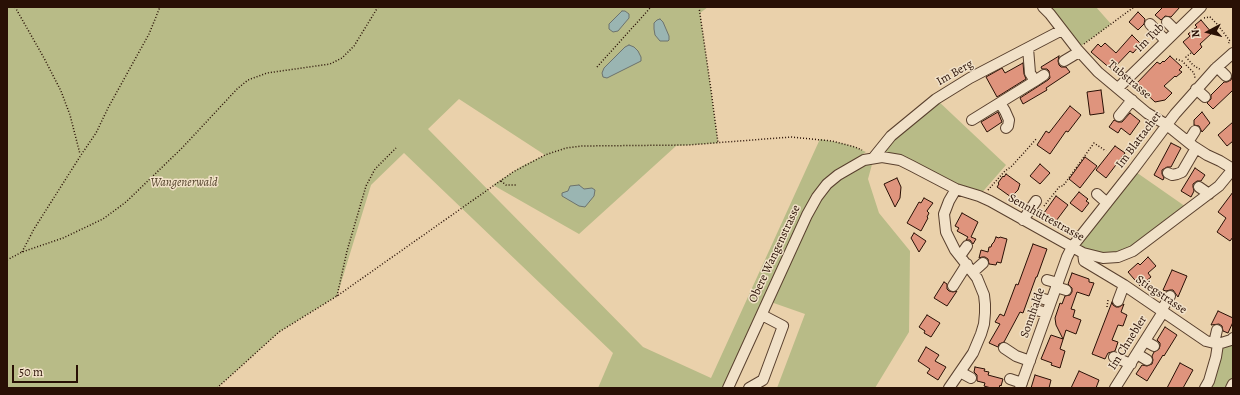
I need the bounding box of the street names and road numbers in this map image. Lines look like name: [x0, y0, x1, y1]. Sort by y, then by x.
street label: Im Tub: [1132, 20, 1168, 56]
street label: Im Berg: [934, 57, 976, 89]
street label: Tubstrasse: [1104, 58, 1154, 102]
street label: Im Blattacher: [1113, 109, 1165, 171]
street label: Sennhüttestrasse: [1005, 191, 1087, 245]
street label: Obere Wangenstrasse: [746, 203, 804, 305]
street label: Stiegstrasse: [1133, 273, 1189, 317]
street label: Sonnhalde: [1018, 286, 1048, 340]
street label: Im Chnebler: [1106, 313, 1150, 373]

